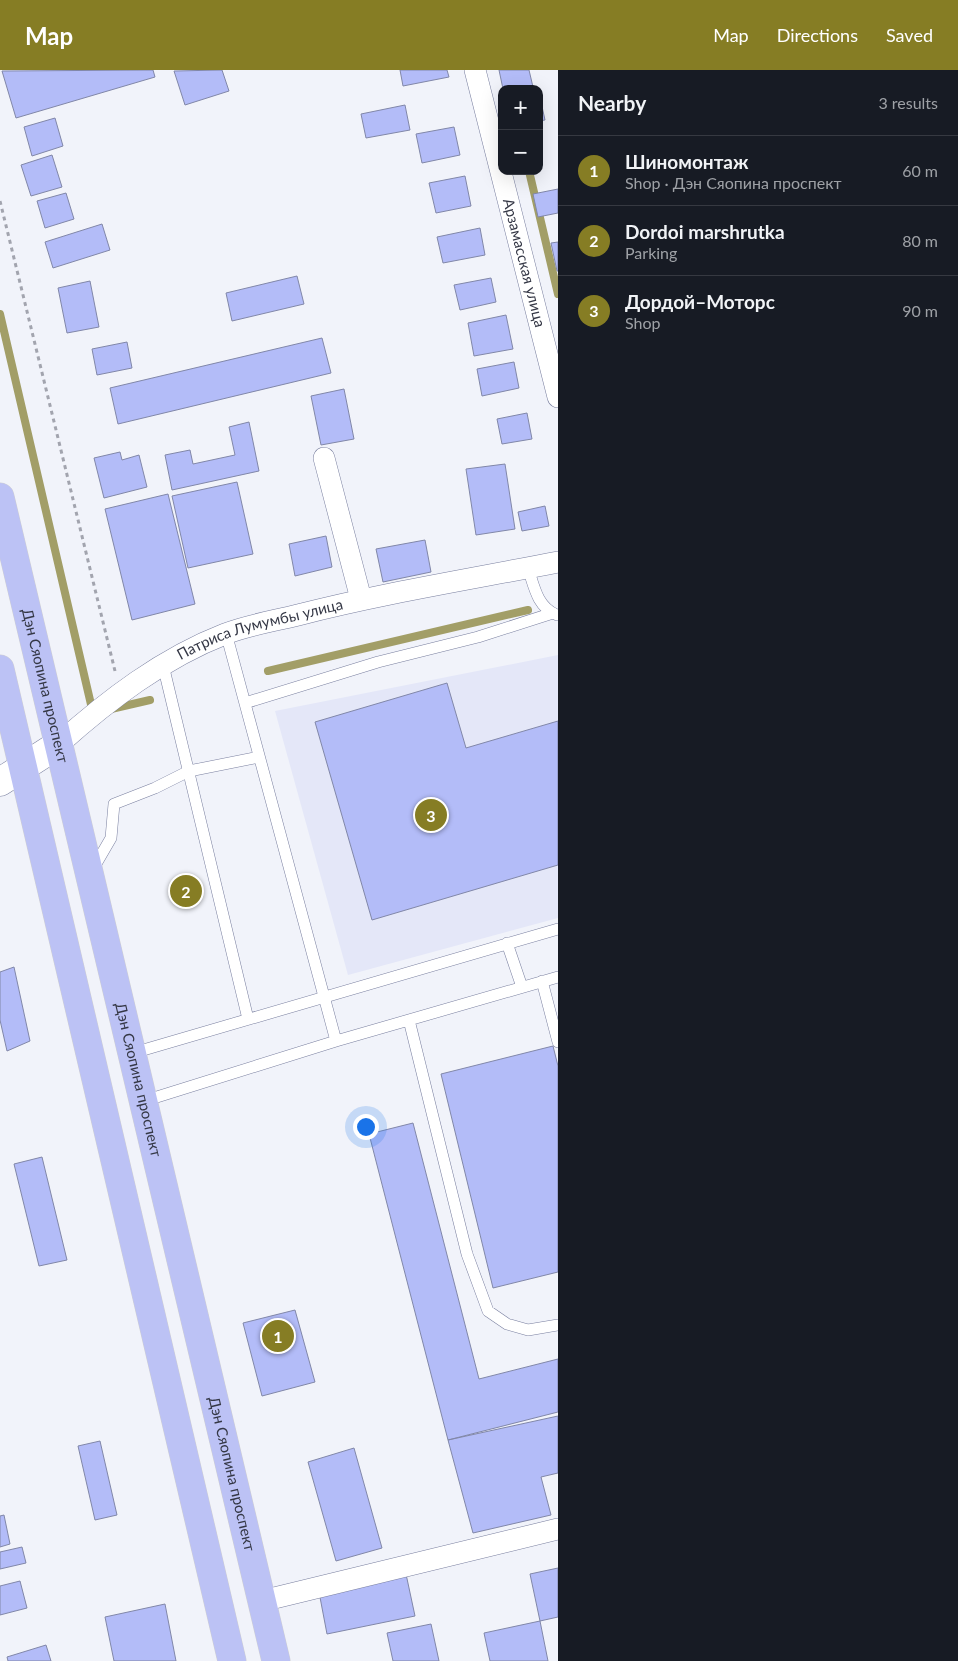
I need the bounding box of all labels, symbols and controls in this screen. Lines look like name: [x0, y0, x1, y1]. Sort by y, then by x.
text: Map: [25, 21, 73, 50]
text: Map: [713, 24, 749, 46]
text: Directions: [777, 24, 858, 46]
text: Saved: [886, 24, 933, 46]
map controls: [498, 85, 543, 175]
button: +: [498, 85, 543, 130]
text: Nearby: [578, 90, 646, 115]
text: 3 results: [878, 93, 938, 112]
button: −: [498, 130, 543, 175]
text: Шиномонтаж: [625, 150, 749, 173]
text: 1: [589, 161, 599, 180]
text: 60 m: [902, 161, 938, 180]
text: Shop · Дэн Сяопина проспект: [625, 173, 842, 192]
street label: Арзамасская улица: [500, 196, 550, 329]
text: Dordoi marshrutka: [625, 220, 785, 243]
text: 2: [589, 231, 599, 250]
text: 80 m: [902, 231, 938, 250]
text: Parking: [625, 243, 677, 262]
text: Дордой–Моторс: [625, 290, 775, 313]
text: 3: [589, 301, 599, 320]
text: 90 m: [902, 301, 938, 320]
text: Shop: [625, 313, 661, 332]
street label: Патриса Лумумбы улица: [173, 595, 344, 663]
street label: Дэн Сяопина проспект: [19, 606, 73, 765]
pin: 3: [415, 796, 447, 834]
pin: 2: [170, 872, 202, 910]
street label: Дэн Сяопина проспект: [112, 1001, 166, 1159]
your location: [353, 1114, 379, 1140]
pin: 1: [262, 1317, 294, 1355]
street label: Дэн Сяопина проспект: [206, 1395, 260, 1553]

